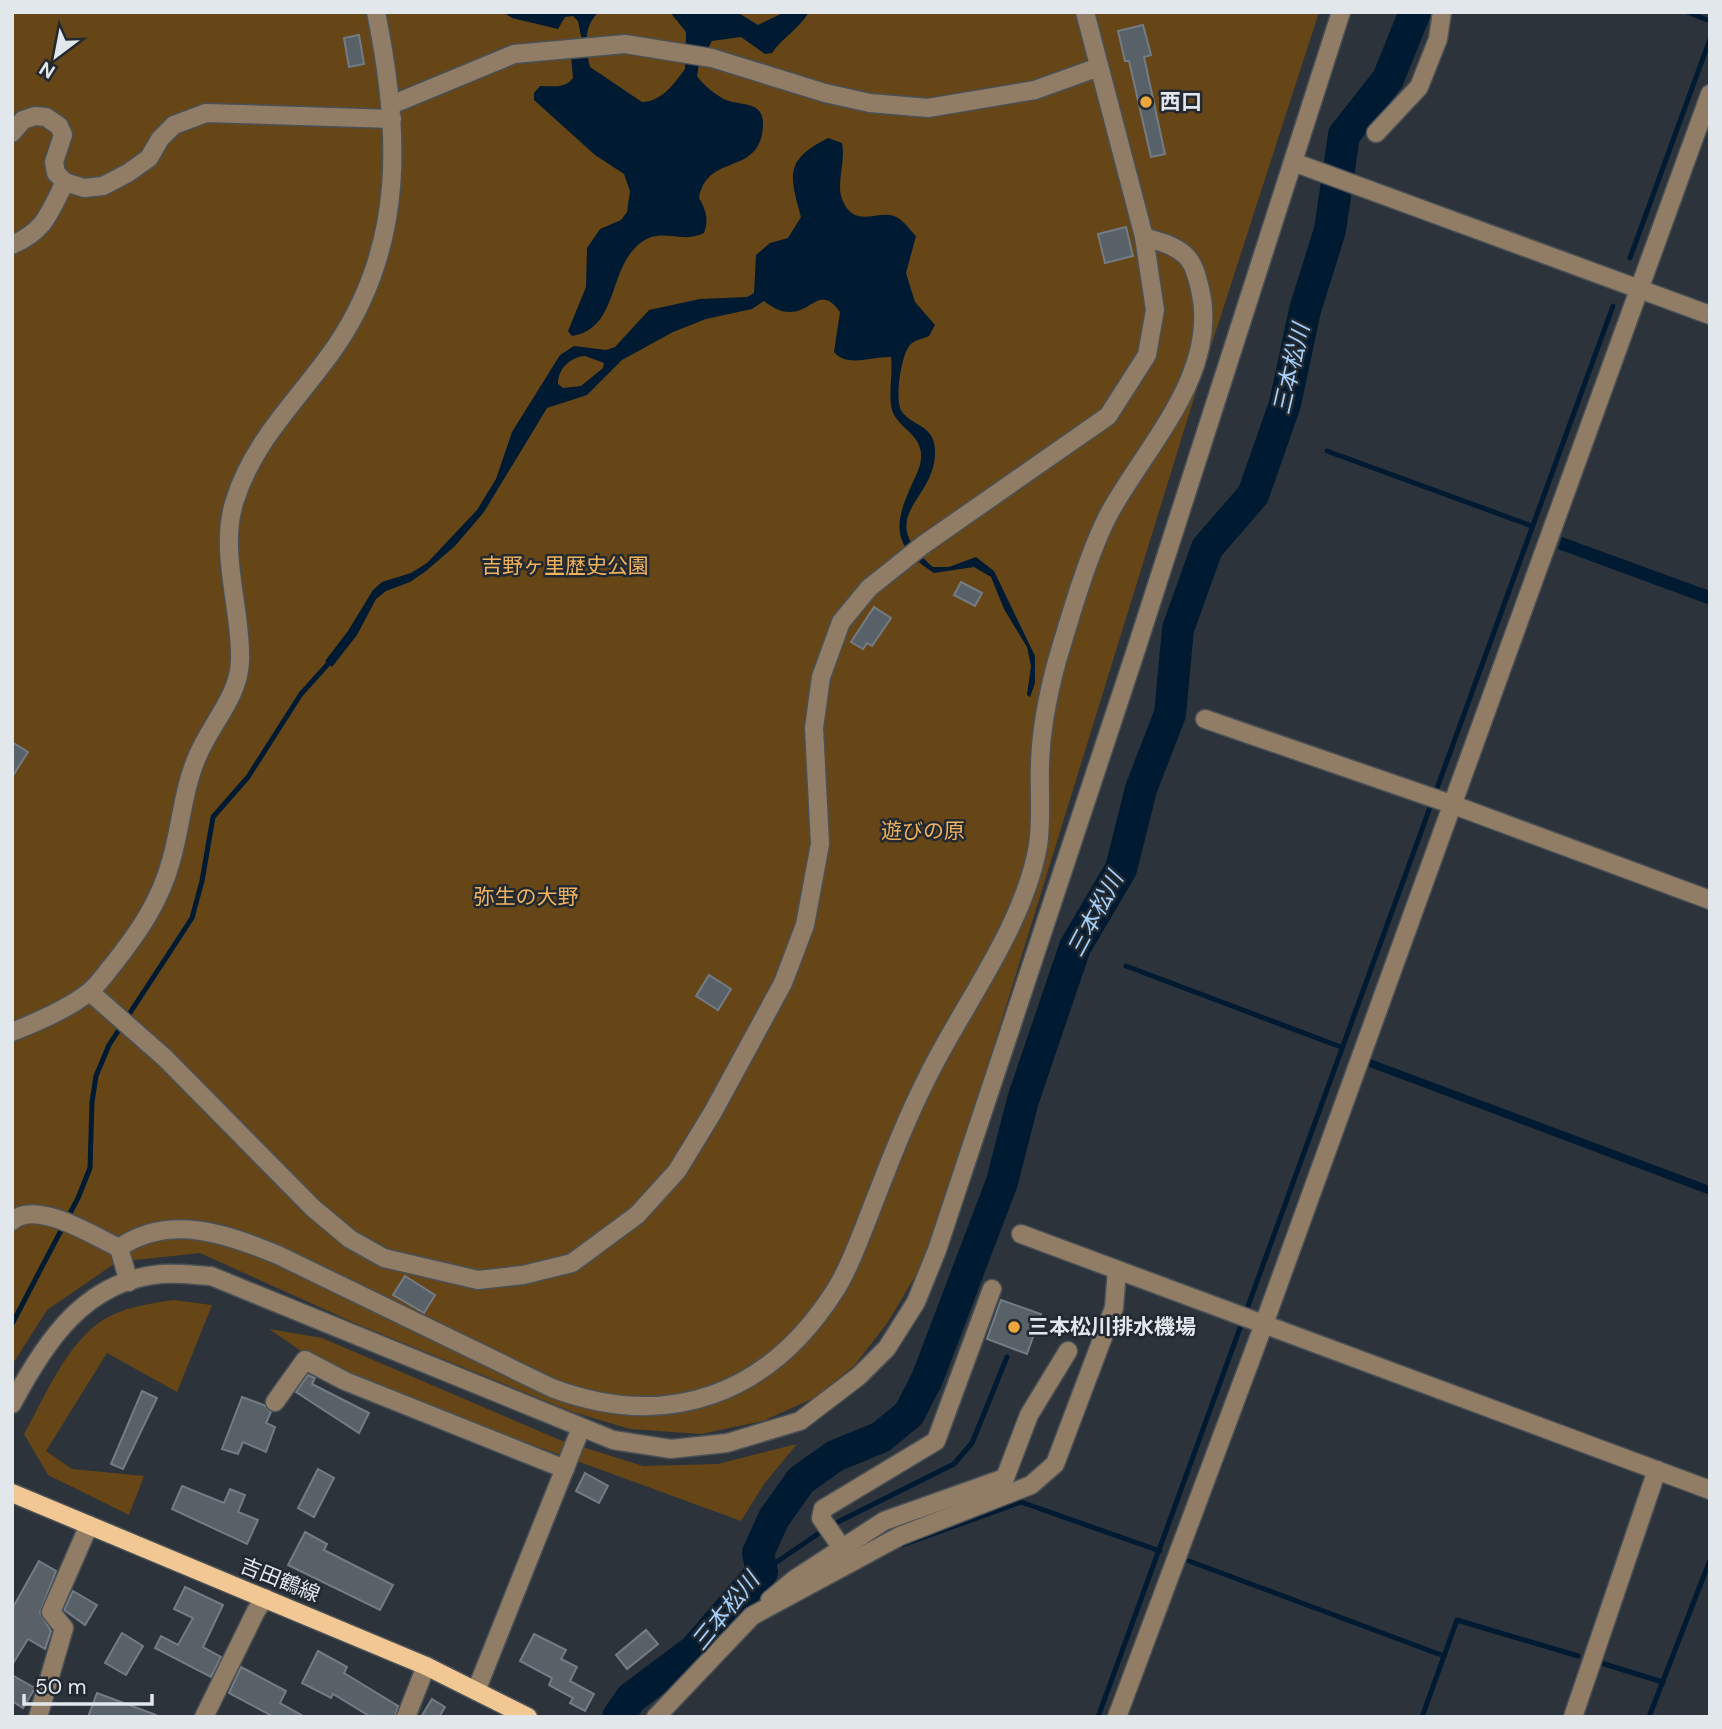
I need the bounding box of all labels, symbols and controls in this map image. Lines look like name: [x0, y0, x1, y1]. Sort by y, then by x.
north arrow: [21, 21, 91, 91]
text: N: [35, 56, 60, 84]
place label: 西口: [1160, 88, 1202, 116]
marker: 西口: [1138, 94, 1154, 110]
water label: 三本松川: [1266, 318, 1317, 417]
park label: 吉野ヶ里歴史公園: [481, 552, 649, 580]
park label: 遊びの原: [881, 817, 965, 845]
water label: 三本松川: [1060, 864, 1131, 962]
park label: 弥生の大野: [474, 883, 579, 911]
place label: 三本松川排水機場: [1028, 1313, 1196, 1341]
marker: 三本松川排水機場: [1006, 1319, 1022, 1335]
street label: 吉田鶴線: [236, 1551, 324, 1609]
water label: 三本松川: [684, 1563, 767, 1656]
scale bar: [24, 1662, 152, 1706]
text: 50 m: [35, 1673, 86, 1701]

